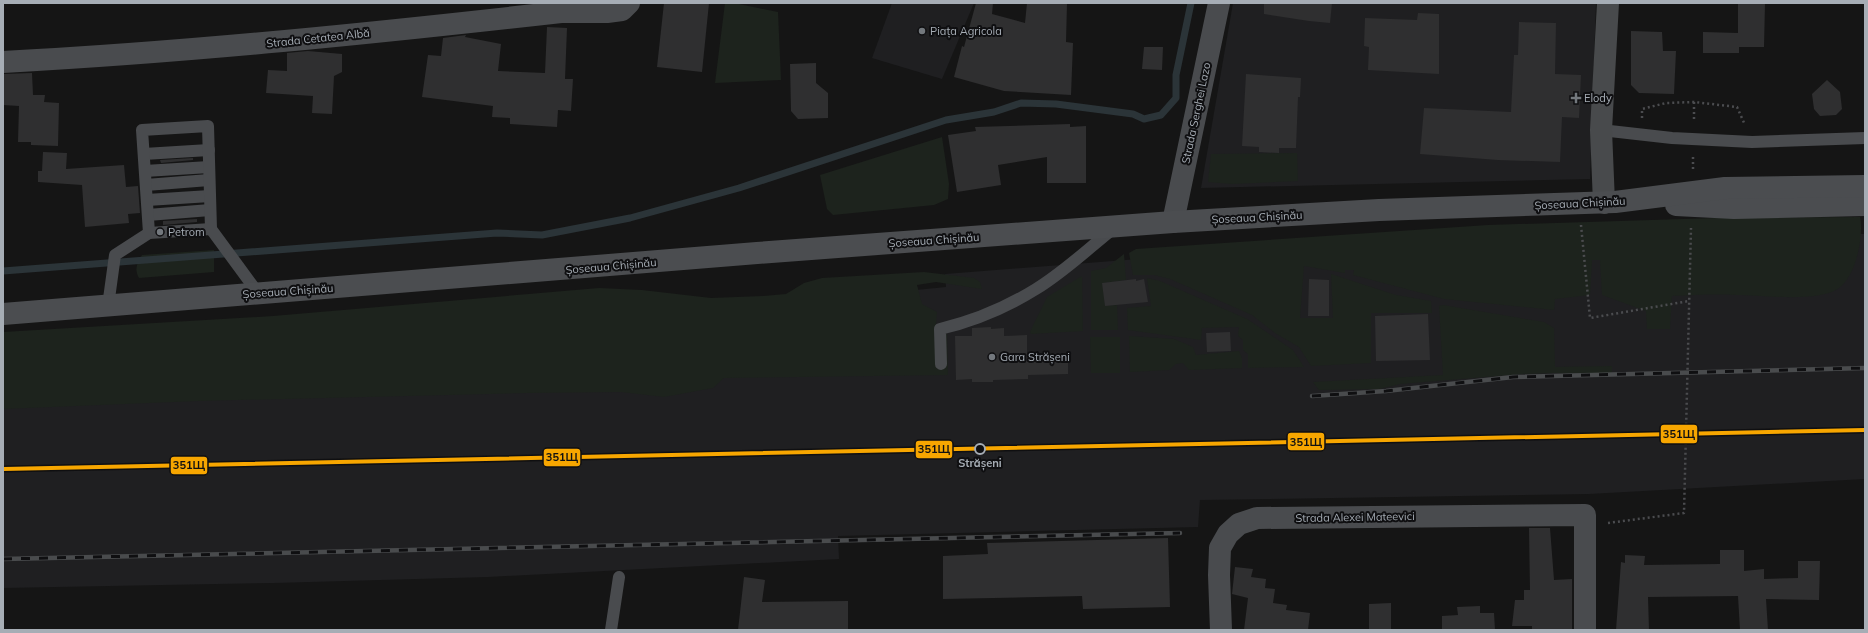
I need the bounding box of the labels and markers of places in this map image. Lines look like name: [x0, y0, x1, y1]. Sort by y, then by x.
place label: Piața Agricola: [930, 24, 1002, 39]
marker: Piața Agricola: [917, 26, 927, 36]
place label: Elody: [1584, 91, 1612, 105]
marker: Elody: [1571, 93, 1581, 103]
place label: Petrom: [168, 225, 205, 239]
marker: Petrom: [155, 227, 165, 237]
place label: Gara Strășeni: [1000, 350, 1070, 365]
marker: Gara Strășeni: [987, 352, 997, 362]
marker: Strășeni: [974, 443, 986, 455]
place label: Strășeni: [958, 456, 1002, 471]

